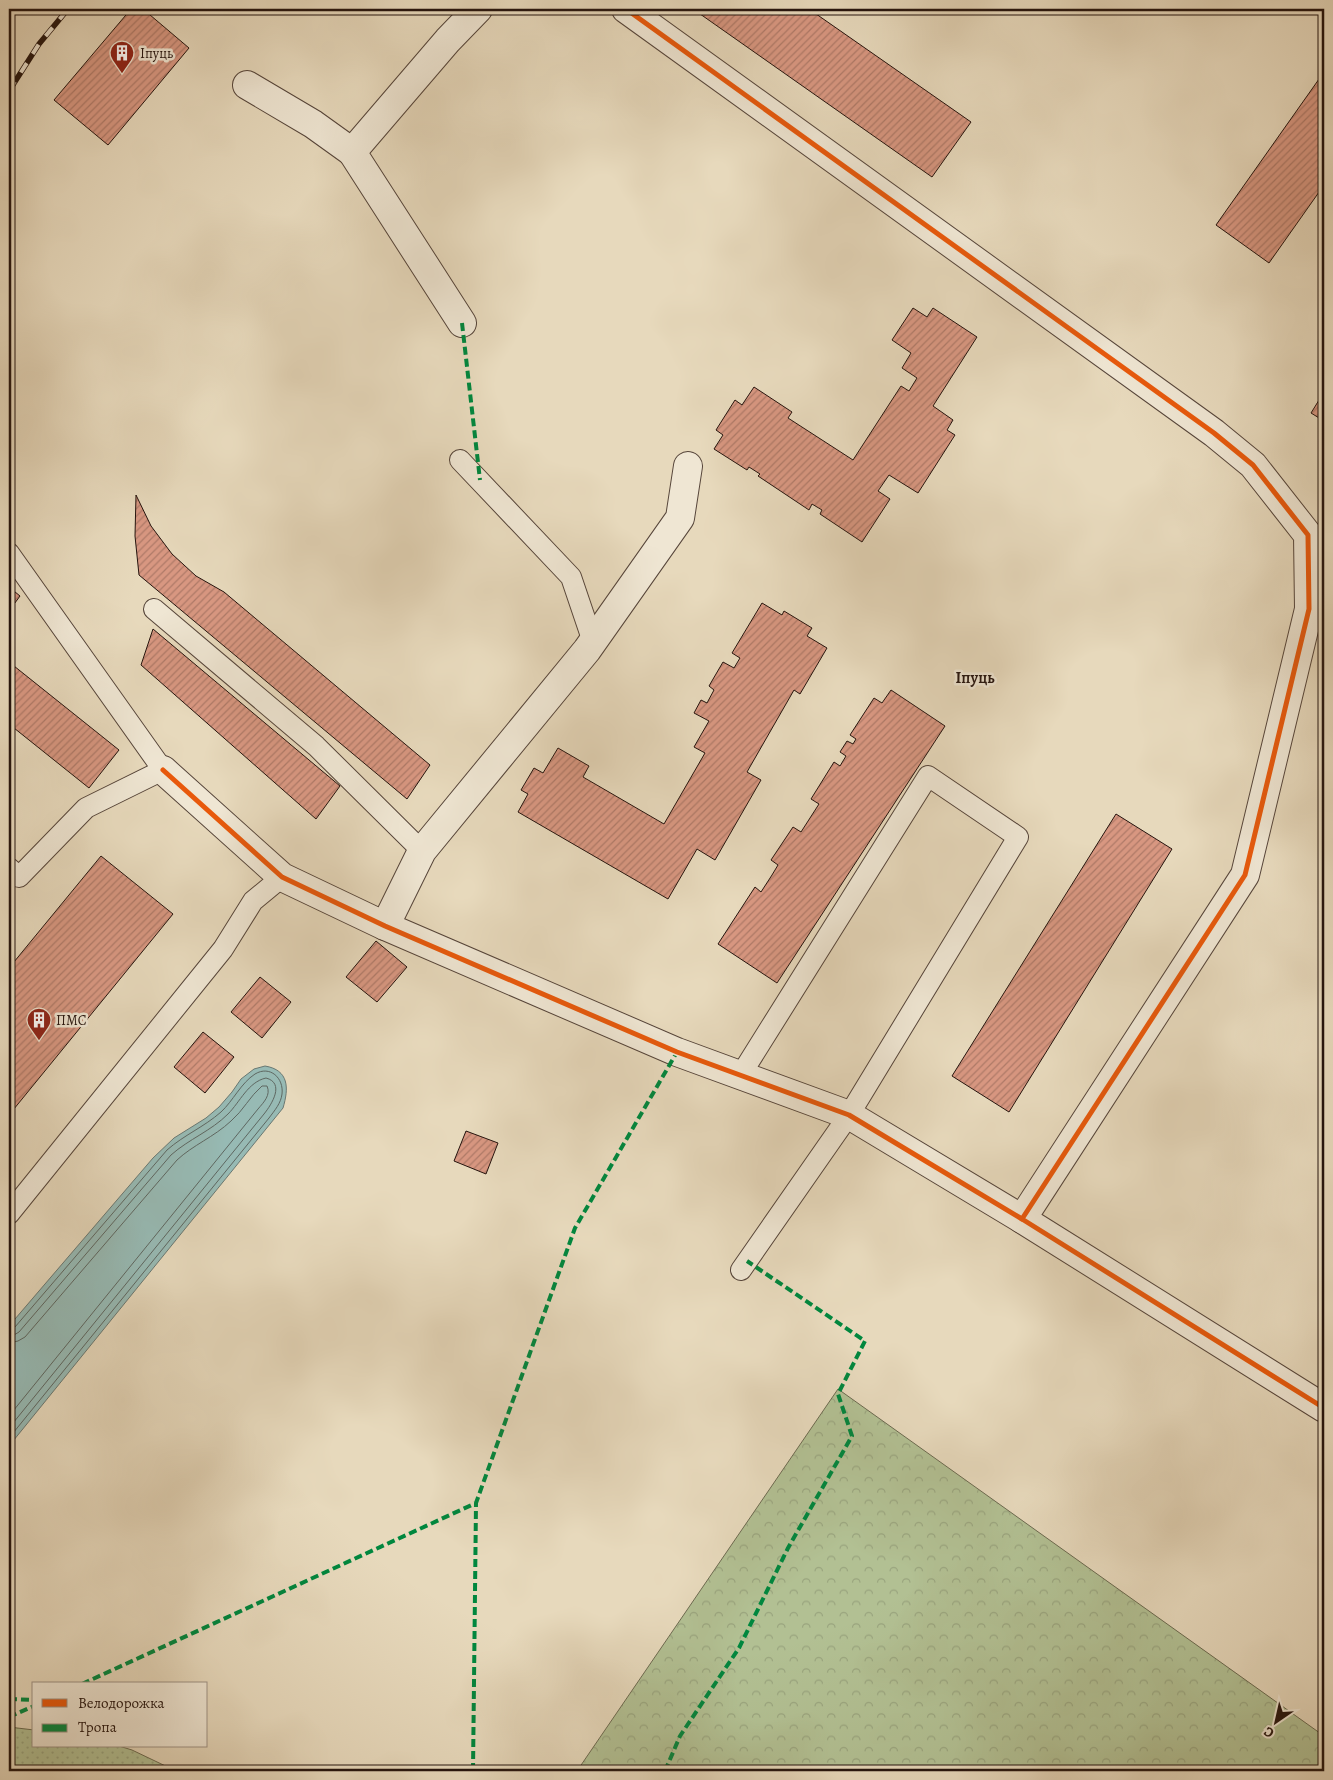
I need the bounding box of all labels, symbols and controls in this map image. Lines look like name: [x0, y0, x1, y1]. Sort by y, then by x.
building icon: Іпуць: [109, 40, 135, 74]
place label: Іпуць: [140, 44, 173, 63]
district label: Іпуць: [955, 667, 995, 689]
building icon: ПМС: [26, 1007, 52, 1041]
place label: ПМС: [56, 1011, 87, 1030]
legend: [32, 1682, 208, 1748]
text: Велодорожка: [78, 1693, 165, 1713]
north arrow: [1250, 1698, 1300, 1748]
text: Тропа: [78, 1717, 117, 1737]
text: С: [1260, 1722, 1278, 1743]

